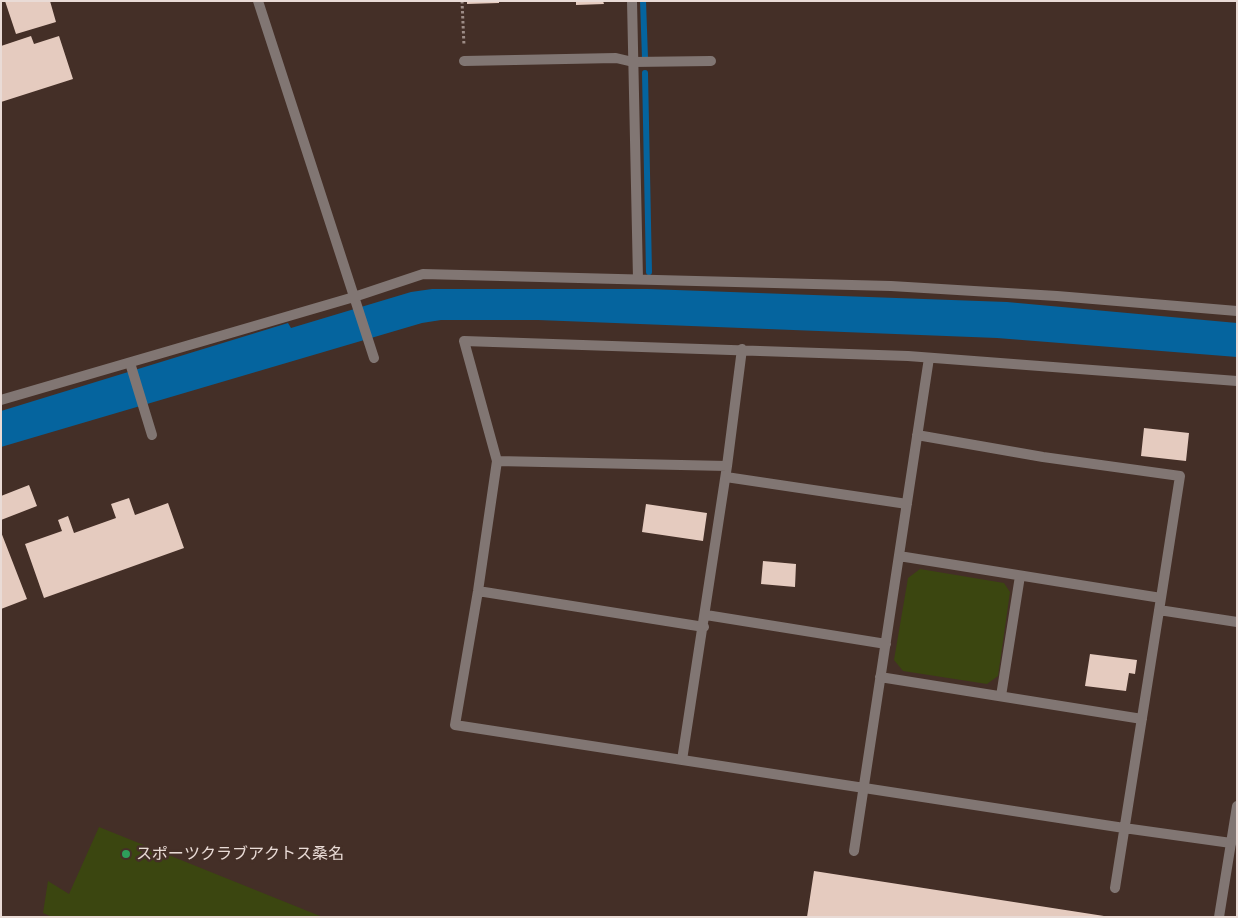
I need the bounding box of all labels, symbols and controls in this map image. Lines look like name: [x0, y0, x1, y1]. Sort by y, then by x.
place label: スポーツクラブアクトス桑名: [136, 844, 344, 864]
marker: スポーツクラブアクトス桑名: [120, 848, 132, 860]

